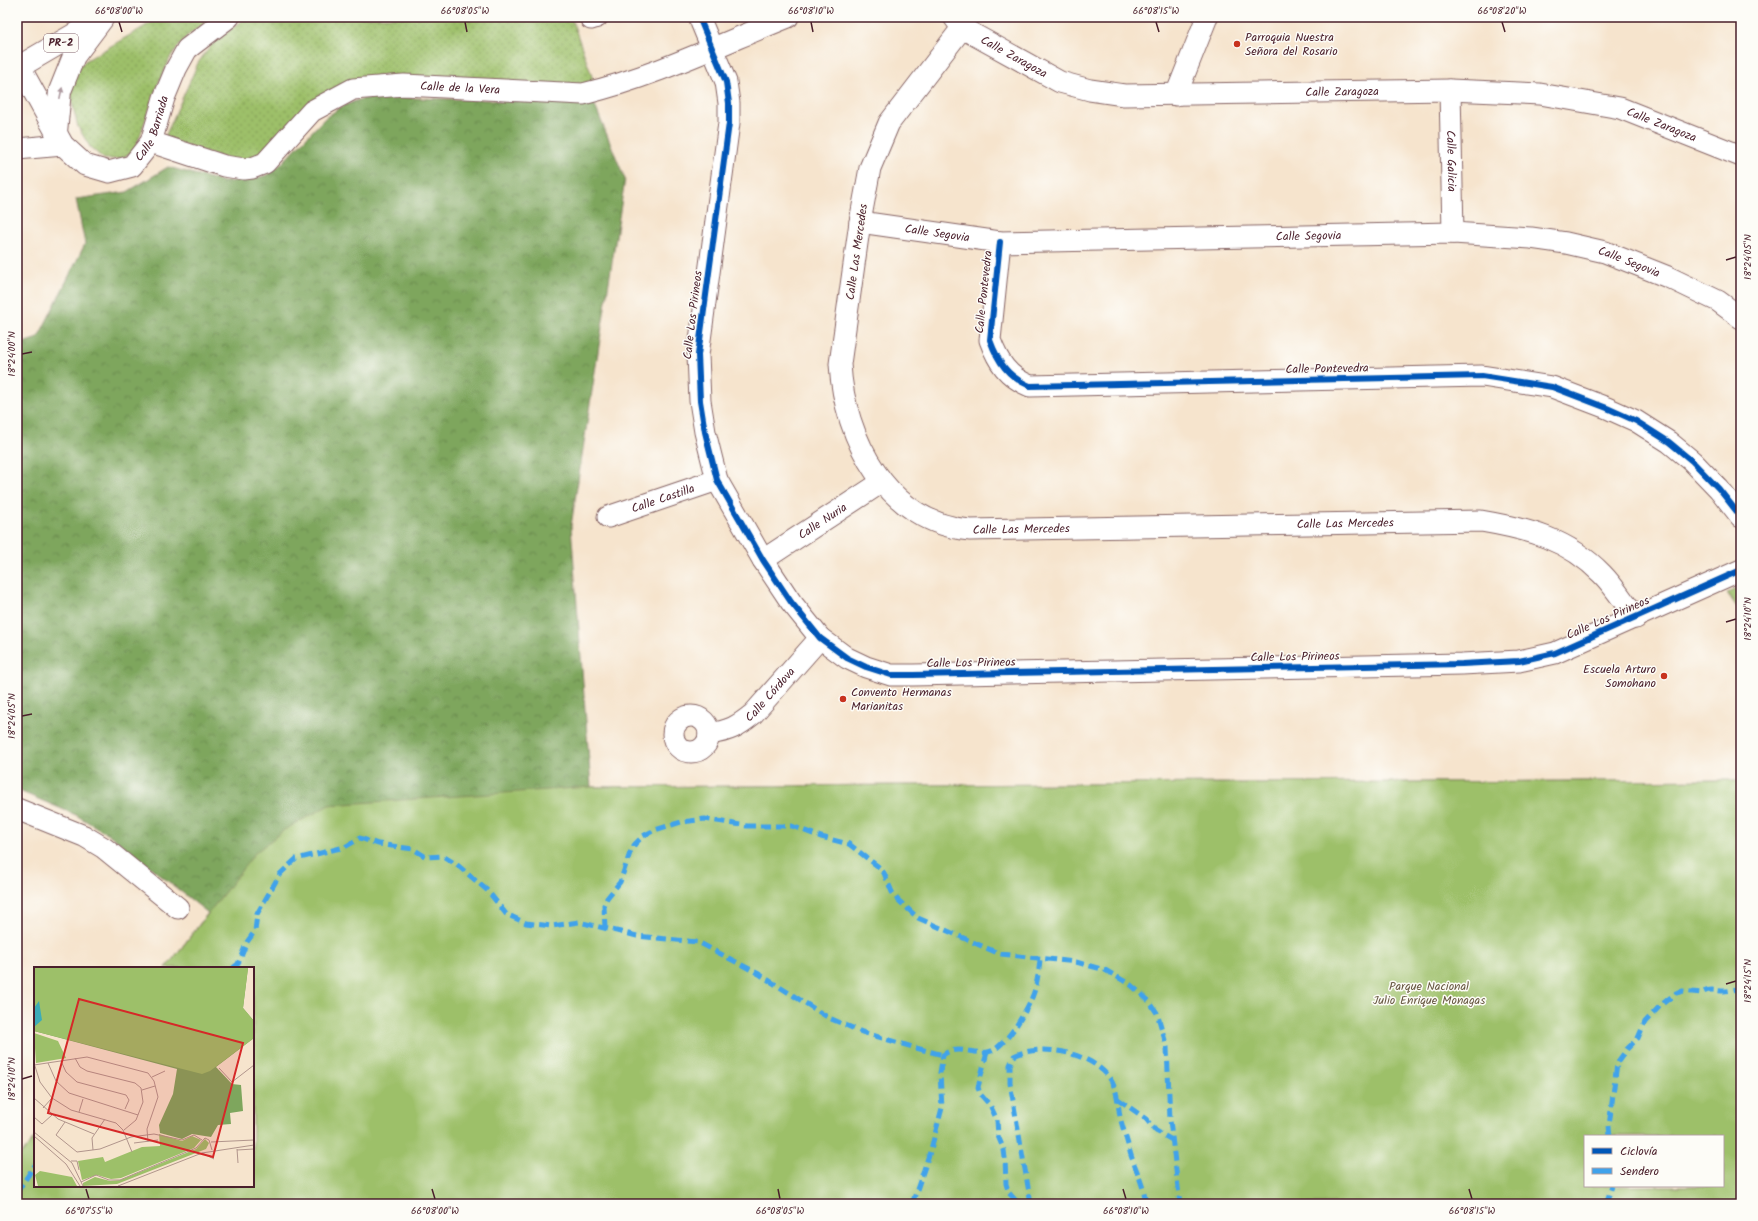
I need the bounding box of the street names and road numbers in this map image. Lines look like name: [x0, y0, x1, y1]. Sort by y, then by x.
street label: Calle Zaragoza: [977, 31, 1051, 83]
road number: PR-2: [44, 34, 78, 52]
street label: Calle de la Vera: [420, 76, 501, 99]
street label: Calle Zaragoza: [1305, 82, 1379, 102]
street label: Calle Barriada: [130, 93, 174, 165]
street label: Calle Zaragoza: [1624, 102, 1700, 147]
street label: Calle Galicia: [1441, 130, 1462, 192]
street label: Calle Las Mercedes: [841, 203, 873, 301]
street label: Calle Segovia: [903, 219, 971, 247]
street label: Calle Segovia: [1276, 226, 1342, 246]
street label: Calle Segovia: [1596, 241, 1663, 283]
street label: Calle Pontevedra: [970, 249, 998, 334]
street label: Calle Los Pirineos: [678, 269, 708, 361]
street label: Calle Pontevedra: [1285, 359, 1369, 379]
street label: Calle Castilla: [629, 479, 698, 518]
street label: Calle Nuria: [794, 498, 851, 544]
street label: Calle Las Mercedes: [1296, 513, 1394, 534]
street label: Calle Las Mercedes: [972, 519, 1070, 539]
street label: Calle Los Pirineos: [1563, 591, 1653, 645]
street label: Calle Los Pirineos: [1250, 647, 1340, 667]
street label: Calle Los Pirineos: [926, 653, 1016, 673]
street label: Calle Córdova: [741, 663, 800, 727]

